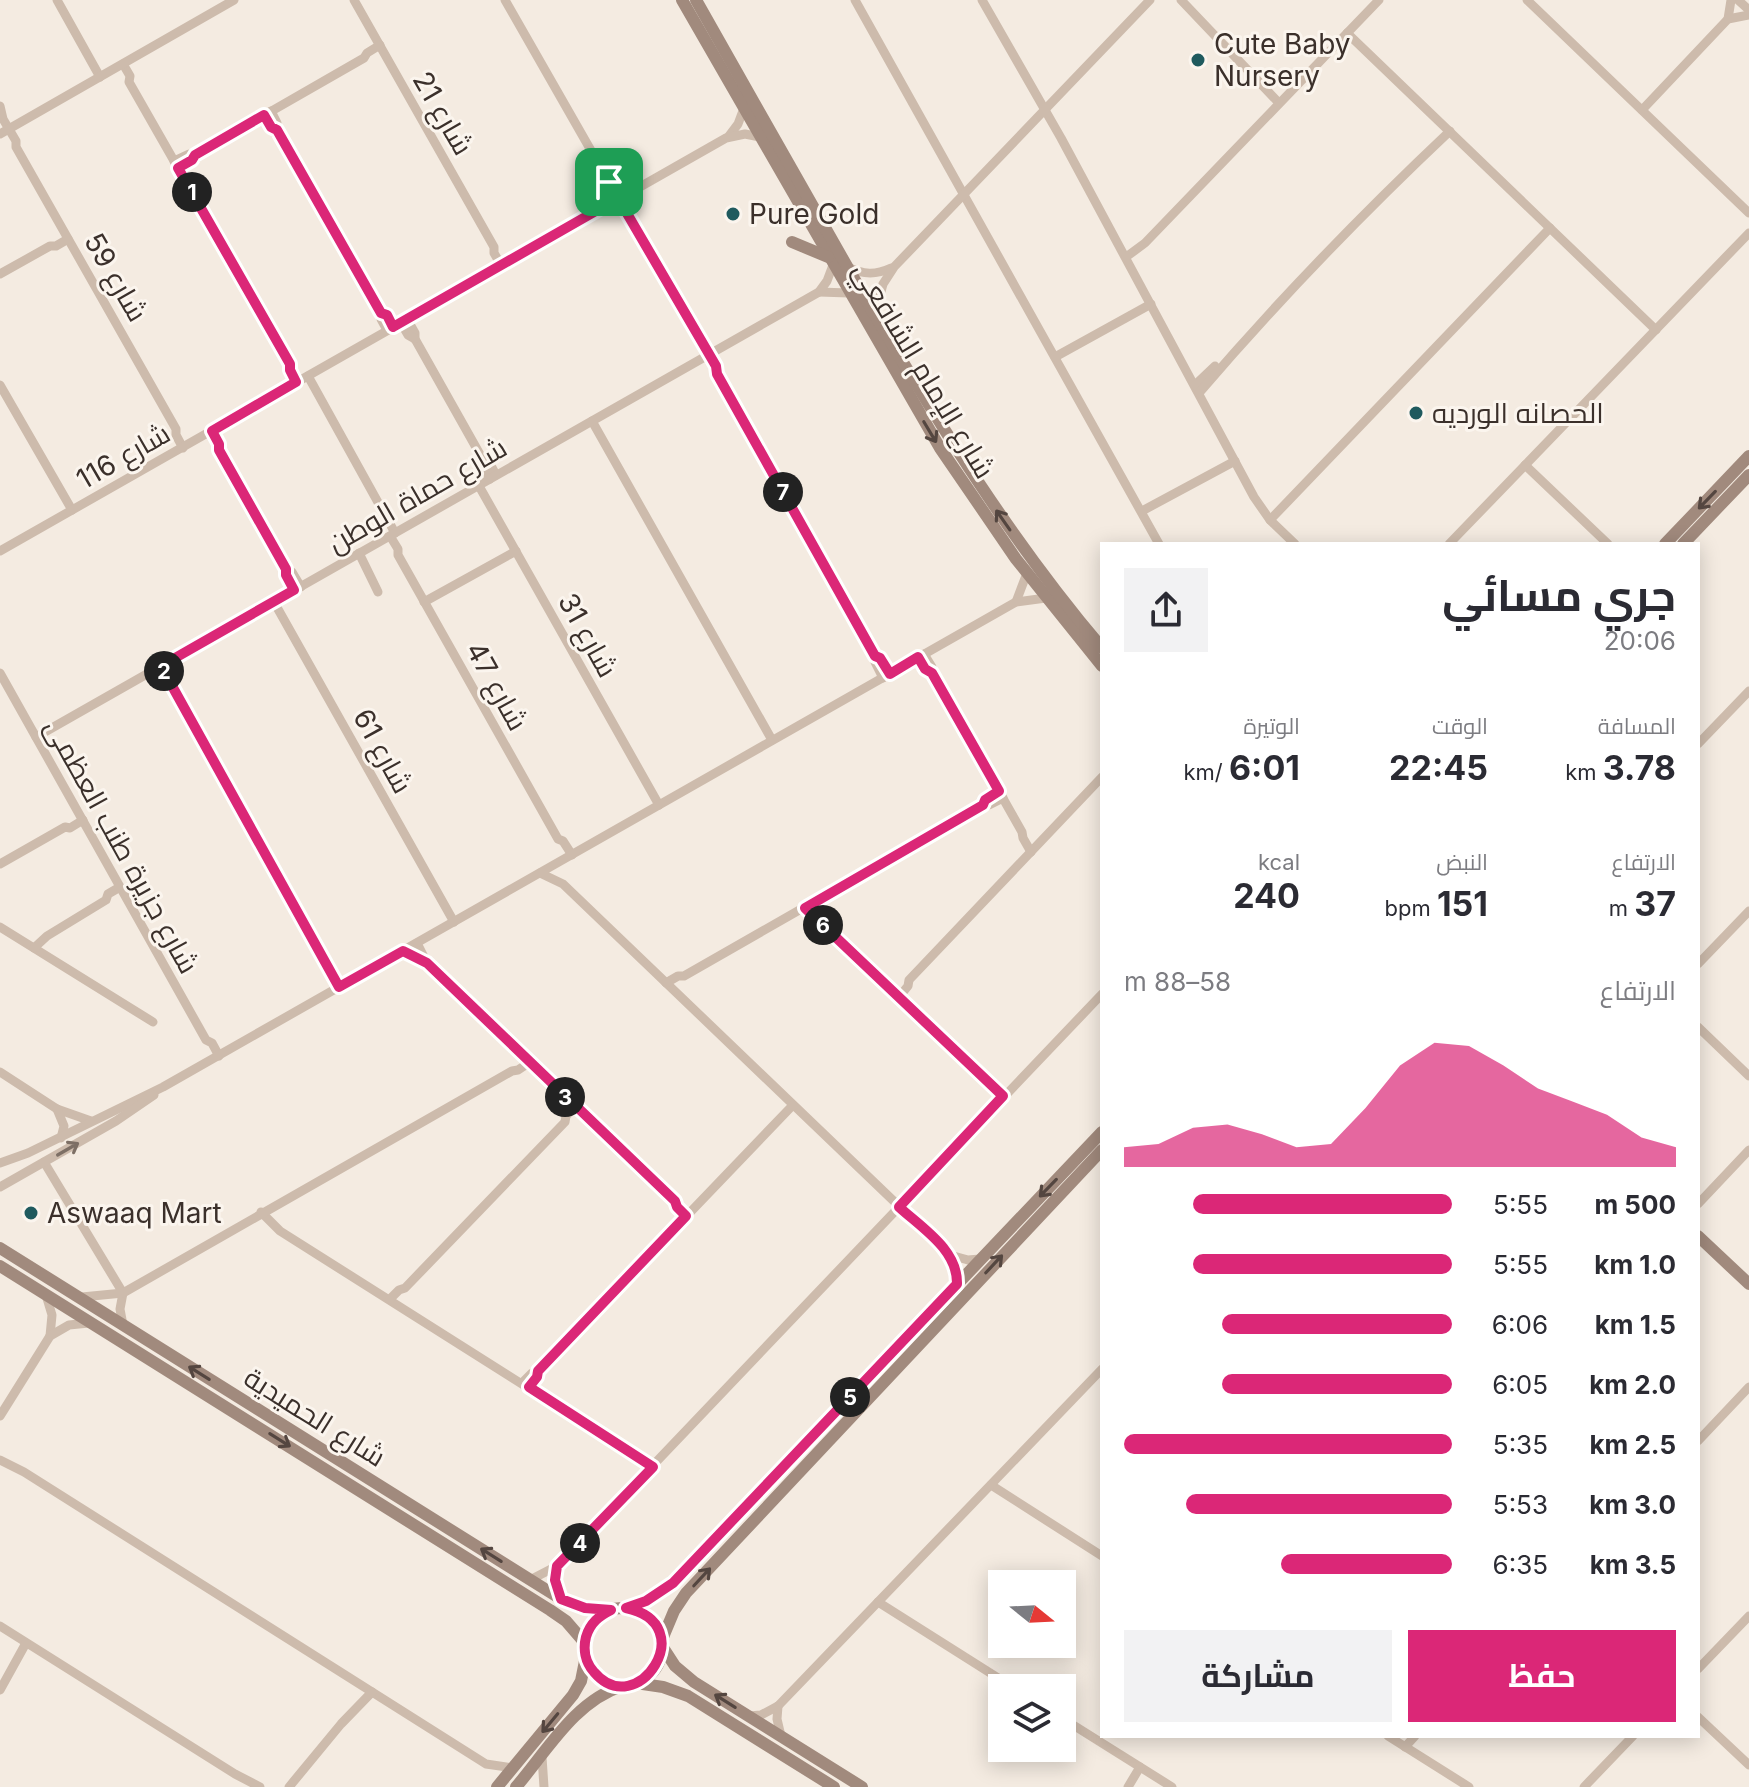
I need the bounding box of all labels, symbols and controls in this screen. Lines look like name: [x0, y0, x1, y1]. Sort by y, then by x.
place label: Cute Baby Nursery: [1214, 27, 1350, 93]
marker: Cute Baby Nursery: [1189, 51, 1207, 69]
street label: شارع 21: [404, 65, 480, 162]
pin: [575, 148, 643, 216]
icon: arrive: [587, 160, 631, 204]
pin: 1: [172, 172, 212, 212]
text: 1: [187, 179, 197, 205]
place label: Pure Gold: [749, 197, 879, 231]
marker: Pure Gold: [724, 205, 742, 223]
street label: شارع 59: [75, 227, 155, 328]
street label: شارع الإمام الشافعي: [842, 256, 1002, 487]
place label: الحصانه الورديه: [1432, 396, 1604, 430]
marker: الحصانه الورديه: [1407, 404, 1425, 422]
street label: شارع 116: [70, 416, 177, 498]
one-way arrow: [922, 420, 938, 443]
street label: شارع حماة الوطن: [322, 430, 513, 562]
pin: 7: [763, 472, 803, 512]
text: 7: [777, 479, 789, 505]
one-way arrow: [1698, 490, 1717, 509]
one-way arrow: [995, 509, 1011, 531]
button: share: [1124, 568, 1208, 652]
text: جري مسائي: [1442, 568, 1676, 622]
street label: شارع 31: [549, 587, 625, 684]
text: 20:06: [1604, 625, 1676, 656]
street label: شارع 47: [457, 636, 535, 737]
pin: 2: [144, 651, 184, 691]
text: 2: [157, 658, 171, 684]
street label: شارع 61: [344, 703, 420, 800]
street label: شارع جزيرة طنب العظمى: [36, 713, 206, 980]
text: الوتيرة: [1244, 713, 1300, 739]
text: الوقت: [1432, 713, 1488, 739]
text: المسافة: [1598, 713, 1676, 739]
text: 6:01: [1229, 747, 1300, 788]
text: 22:45: [1389, 747, 1488, 788]
text: 3.78: [1603, 747, 1676, 788]
text: /km: [1183, 759, 1229, 785]
text: km: [1565, 759, 1603, 785]
text: kcal: [1258, 849, 1300, 875]
text: النبض: [1436, 849, 1488, 875]
text: الارتفاع: [1612, 849, 1676, 875]
text: 240: [1233, 875, 1300, 916]
text: 151: [1437, 883, 1488, 924]
text: 37: [1634, 883, 1676, 924]
text: bpm: [1385, 895, 1437, 921]
text: m: [1609, 895, 1634, 921]
pin: 6: [803, 905, 843, 945]
text: 6: [816, 912, 830, 938]
text: 58–88 m: [1124, 966, 1231, 997]
text: الارتفاع: [1600, 975, 1676, 1006]
pin: 3: [545, 1077, 585, 1117]
text: 3: [558, 1084, 572, 1110]
one-way arrow: [56, 1141, 79, 1157]
one-way arrow: [1039, 1178, 1058, 1197]
text: 5:55: [1493, 1189, 1548, 1220]
text: 500 m: [1594, 1189, 1676, 1220]
place label: Aswaaq Mart: [47, 1196, 222, 1230]
marker: Aswaaq Mart: [22, 1204, 40, 1222]
text: 5:55: [1493, 1249, 1548, 1280]
text: 1.0 km: [1594, 1249, 1676, 1280]
one-way arrow: [985, 1254, 1004, 1274]
text: 6:06: [1492, 1309, 1548, 1340]
text: 1.5 km: [1595, 1309, 1676, 1340]
street label: شارع الحميدية: [237, 1360, 392, 1476]
one-way arrow: [189, 1364, 211, 1381]
text: 6:05: [1492, 1369, 1548, 1400]
text: 2.0 km: [1589, 1369, 1676, 1400]
pin: 5: [830, 1377, 870, 1417]
text: 5: [843, 1384, 857, 1410]
text: 5:35: [1493, 1429, 1548, 1460]
text: 2.5 km: [1590, 1429, 1676, 1460]
one-way arrow: [268, 1433, 291, 1449]
text: 5:53: [1493, 1489, 1548, 1520]
text: 3.0 km: [1589, 1489, 1676, 1520]
pin: 4: [560, 1523, 600, 1563]
text: 4: [573, 1530, 587, 1556]
one-way arrow: [480, 1547, 503, 1563]
text: 6:35: [1493, 1549, 1548, 1580]
text: 3.5 km: [1590, 1549, 1676, 1580]
one-way arrow: [692, 1567, 710, 1587]
north arrow: [988, 1570, 1076, 1658]
map controls: [988, 1570, 1076, 1762]
button: مشاركة: [1124, 1630, 1392, 1722]
button: حفظ: [1408, 1630, 1676, 1722]
button: layers: [988, 1674, 1076, 1762]
one-way arrow: [714, 1693, 736, 1710]
one-way arrow: [541, 1713, 559, 1733]

